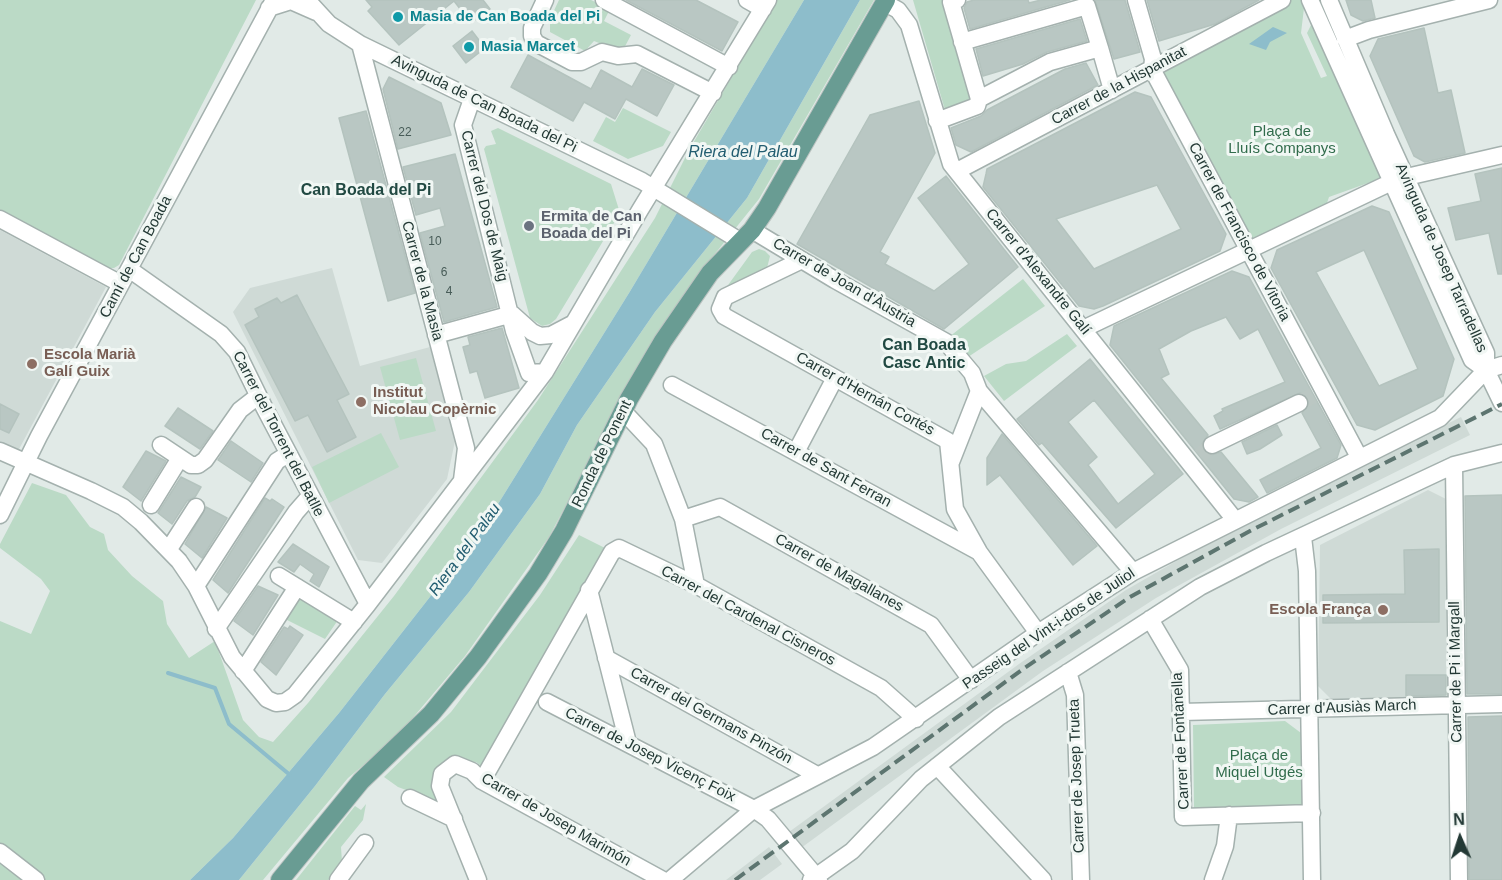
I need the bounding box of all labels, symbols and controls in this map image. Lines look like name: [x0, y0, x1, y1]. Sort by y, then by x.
place label: Masia de Can Boada del Pi: [410, 8, 600, 26]
marker: Masia de Can Boada del Pi: [391, 10, 405, 24]
place label: Masia Marcet: [481, 38, 575, 56]
marker: Masia Marcet: [462, 40, 476, 54]
street label: Carrer de la Hispanitat: [1049, 43, 1189, 129]
street label: Avinguda de Can Boada del Pi: [388, 51, 580, 157]
park label: Plaça de Lluís Companys: [1228, 123, 1336, 158]
house number: 22: [398, 126, 412, 140]
street label: Carrer del Dos de Maig: [457, 129, 511, 283]
street label: Carrer de Francisco de Vitoria: [1184, 140, 1294, 324]
water label: Riera del Palau: [688, 143, 798, 163]
street label: Avinguda de Josep Tarradellas: [1391, 161, 1491, 355]
district label: Can Boada del Pi: [301, 181, 431, 201]
street label: Camí de Can Boada: [96, 193, 176, 321]
street label: Carrer d'Alexandre Galí: [982, 205, 1094, 339]
place label: Ermita de Can Boada del Pi: [541, 208, 642, 243]
street label: Carrer de la Masia: [397, 219, 447, 343]
marker: Ermita de Can Boada del Pi: [522, 219, 536, 233]
house number: 10: [428, 235, 442, 249]
street label: Carrer de Joan d'Àustria: [769, 235, 919, 331]
house number: 6: [441, 266, 447, 280]
house number: 4: [446, 285, 452, 299]
district label: Can Boada Casc Antic: [882, 336, 966, 374]
place label: Escola Marià Galí Guix: [44, 346, 136, 381]
street label: Carrer del Torrent del Batlle: [228, 348, 328, 520]
street label: Carrer d'Hernán Cortés: [793, 348, 937, 440]
marker: Escola Marià Galí Guix: [25, 357, 39, 371]
place label: Institut Nicolau Copèrnic: [373, 384, 496, 419]
marker: Institut Nicolau Copèrnic: [354, 395, 368, 409]
street label: Ronda de Ponent: [568, 398, 636, 510]
street label: Carrer de Sant Ferran: [757, 425, 895, 511]
water label: Riera del Palau: [425, 500, 505, 600]
street label: Carrer de Magallanes: [772, 530, 906, 616]
street label: Carrer del Cardenal Cisneros: [658, 562, 838, 670]
street label: Passeig del Vint-i-dos de Juliol: [959, 565, 1139, 693]
place label: Escola França: [1269, 601, 1371, 619]
street label: Carrer de Pi i Margall: [1446, 601, 1466, 743]
marker: Escola França: [1376, 603, 1390, 617]
street label: Carrer del Germans Pinzón: [627, 664, 795, 768]
street label: Carrer de Fontanella: [1168, 672, 1194, 810]
street label: Carrer d'Ausiàs March: [1267, 696, 1417, 720]
street label: Carrer de Josep Trueta: [1065, 698, 1089, 854]
street label: Carrer de Josep Vicenç Foix: [562, 704, 738, 806]
park label: Plaça de Miquel Utgés: [1215, 747, 1303, 782]
street label: Carrer de Josep Marimón: [478, 770, 634, 870]
north arrow: [1430, 808, 1490, 868]
text: N: [1453, 811, 1465, 828]

